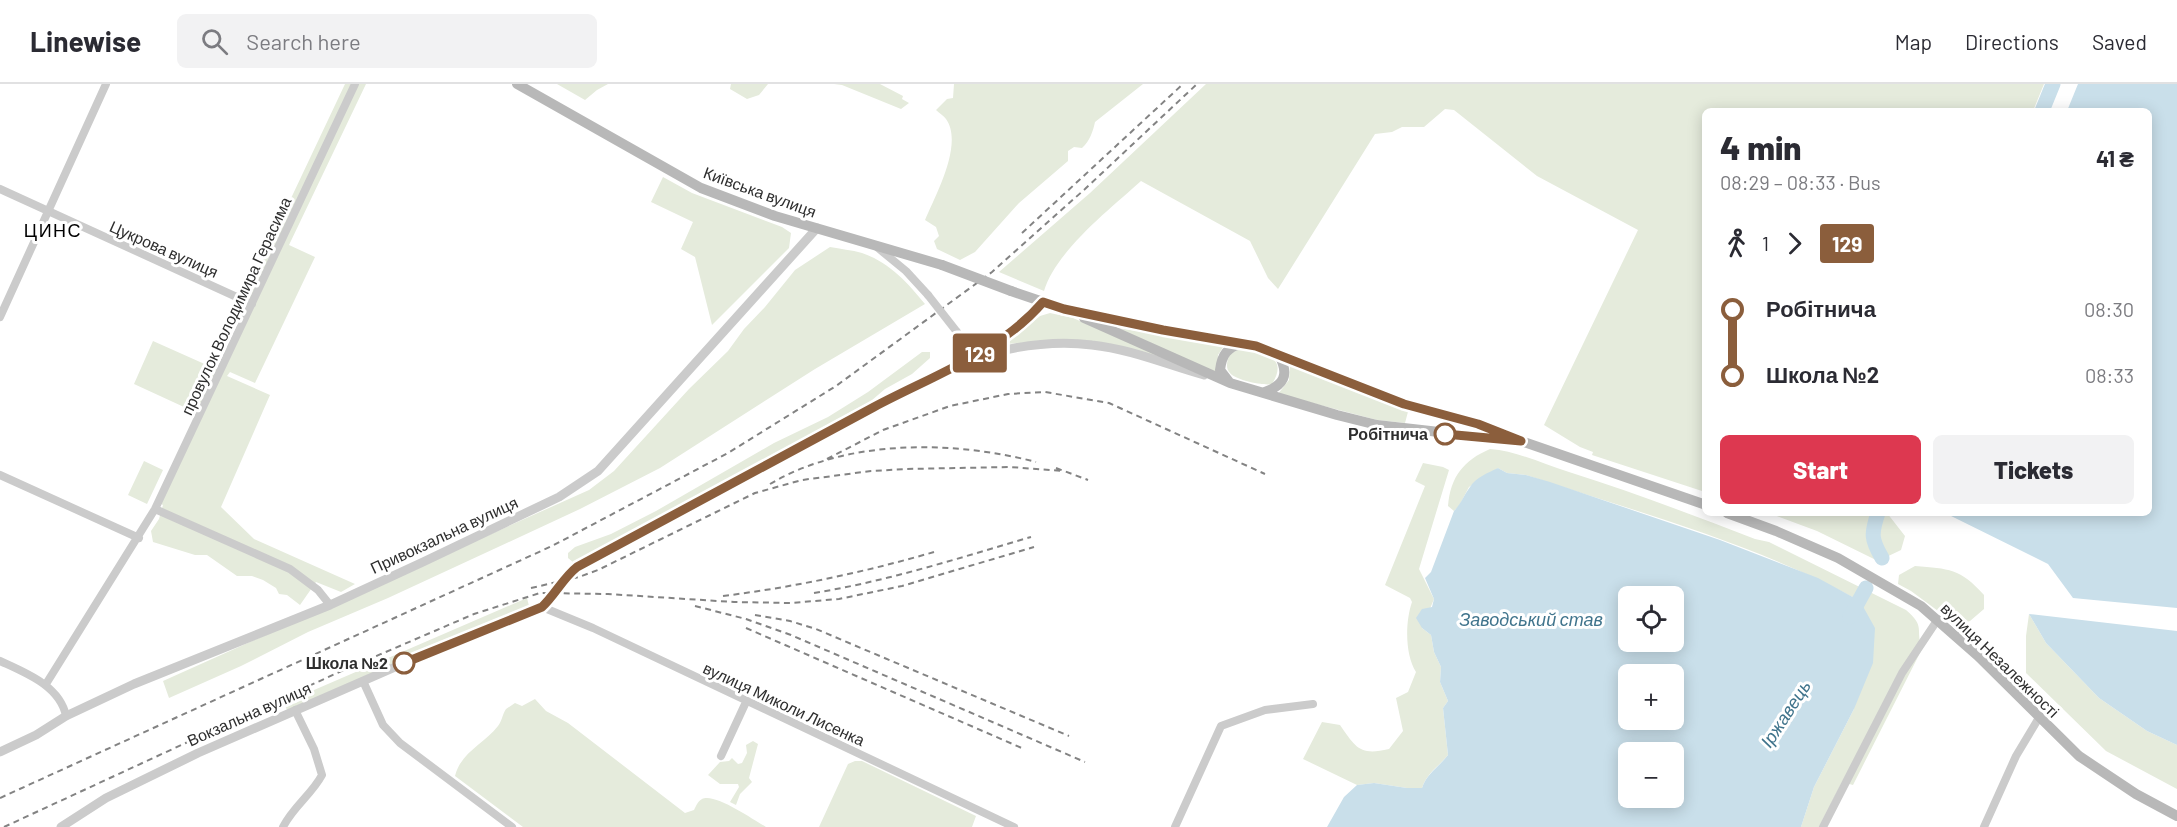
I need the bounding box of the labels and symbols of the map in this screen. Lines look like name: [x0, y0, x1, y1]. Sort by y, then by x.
street label: Київська вулиця: [701, 162, 819, 221]
street label: провулок Володимира Герасима: [177, 194, 295, 418]
street label: Цукрова вулиця: [107, 216, 221, 281]
district label: ЦИНС: [24, 219, 82, 241]
line badge: 129: [946, 334, 1014, 372]
marker: Робітнича: [1434, 423, 1456, 445]
place label: Робітнича: [1348, 424, 1428, 443]
street label: Привокзальна вулиця: [367, 492, 521, 577]
street label: вулиця Незалежності: [1937, 598, 2063, 721]
water label: Заводський став: [1459, 608, 1603, 630]
marker: Школа №2: [393, 652, 415, 674]
place label: Школа №2: [306, 653, 388, 672]
street label: вулиця Миколи Лисенка: [700, 658, 868, 749]
water label: Іржавець: [1755, 676, 1815, 751]
street label: Вокзальна вулиця: [184, 678, 314, 749]

